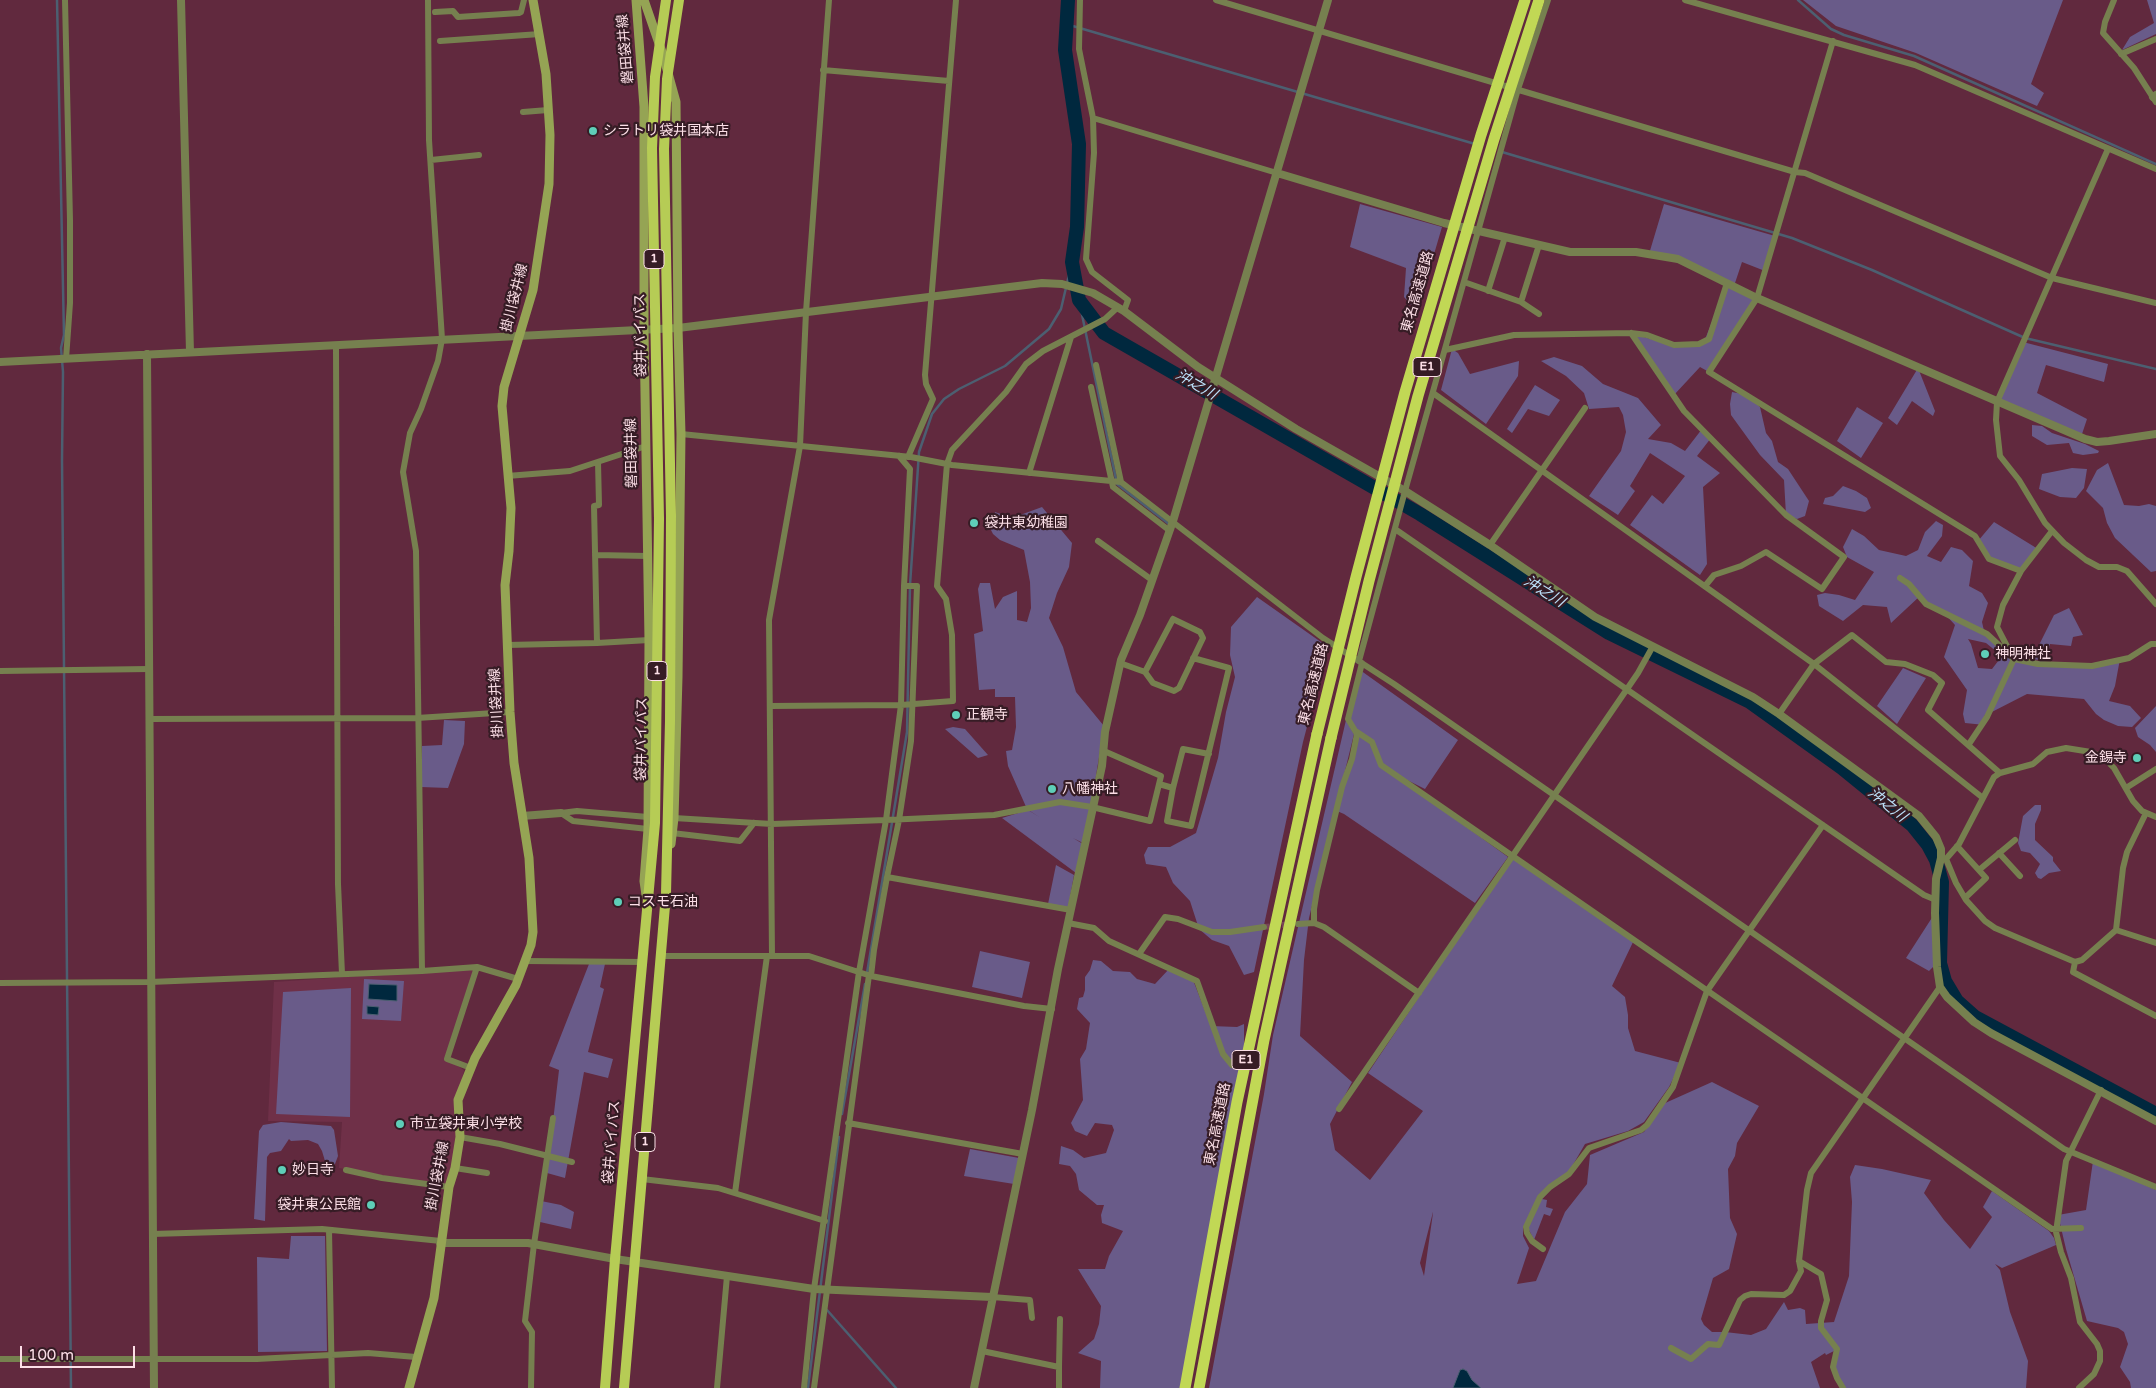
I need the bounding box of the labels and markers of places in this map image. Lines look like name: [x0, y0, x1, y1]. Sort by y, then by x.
place label: シラトリ袋井国本店: [603, 123, 729, 139]
marker: シラトリ袋井国本店: [587, 125, 599, 137]
place label: 袋井東幼稚園: [984, 515, 1068, 531]
marker: 袋井東幼稚園: [968, 517, 980, 529]
place label: 神明神社: [1995, 646, 2051, 662]
marker: 神明神社: [1979, 648, 1991, 660]
place label: 正観寺: [966, 707, 1008, 723]
marker: 正観寺: [950, 709, 962, 721]
place label: 金錫寺: [2085, 750, 2127, 766]
marker: 金錫寺: [2131, 752, 2143, 764]
place label: 八幡神社: [1062, 781, 1118, 797]
marker: 八幡神社: [1046, 783, 1058, 795]
place label: コスモ石油: [628, 894, 698, 910]
marker: コスモ石油: [612, 896, 624, 908]
place label: 市立袋井東小学校: [410, 1116, 522, 1132]
marker: 市立袋井東小学校: [394, 1118, 406, 1130]
place label: 妙日寺: [292, 1162, 334, 1178]
marker: 妙日寺: [276, 1164, 288, 1176]
place label: 袋井東公民館: [277, 1197, 361, 1213]
marker: 袋井東公民館: [365, 1199, 377, 1211]

